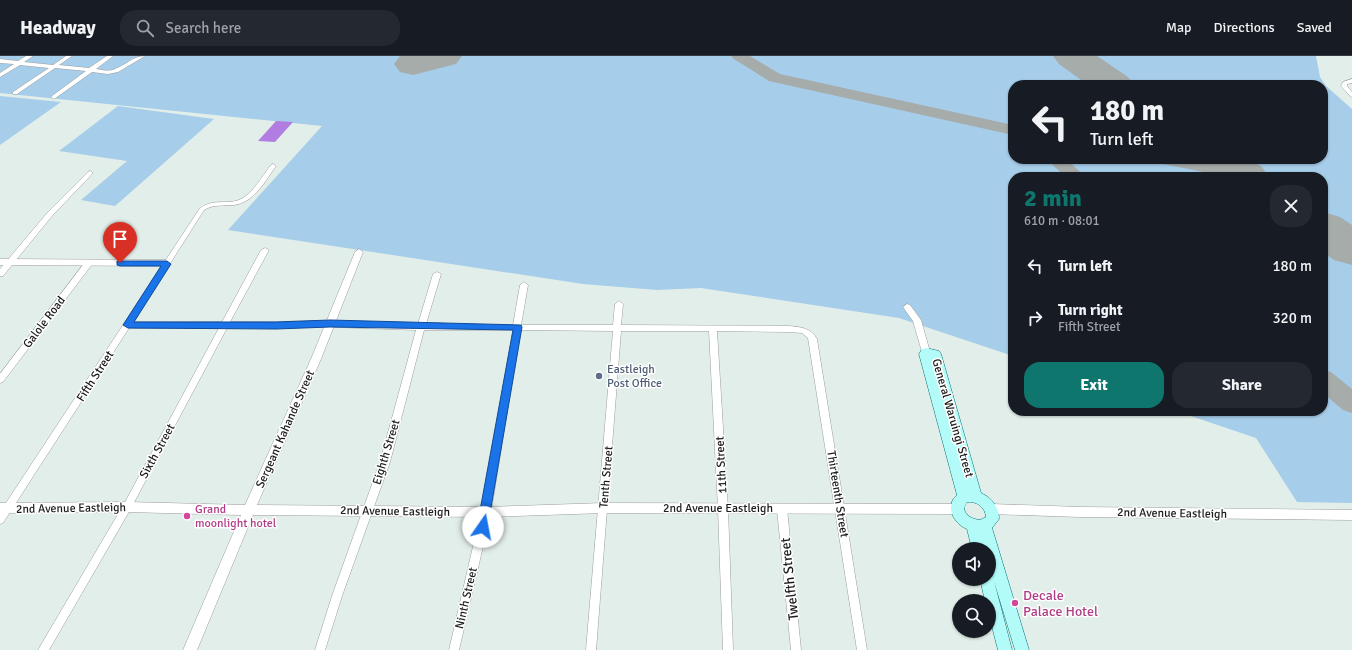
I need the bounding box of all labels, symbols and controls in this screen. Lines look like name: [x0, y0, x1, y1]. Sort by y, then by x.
search box: [120, 10, 400, 46]
text: Headway: [20, 16, 96, 40]
icon: search: [134, 17, 156, 39]
text: Search here: [166, 19, 241, 37]
text: Map: [1166, 19, 1192, 36]
text: Directions: [1214, 19, 1275, 36]
text: Saved: [1297, 19, 1332, 36]
text: 180 m: [1090, 94, 1164, 128]
icon: left: [1024, 96, 1076, 148]
text: Turn left: [1090, 128, 1153, 150]
text: 2 min: [1024, 183, 1082, 213]
button: close: [1270, 185, 1312, 227]
text: 610 m · 08:01: [1024, 213, 1100, 229]
pin: [103, 222, 137, 263]
icon: arrive: [109, 228, 131, 250]
icon: left: [1024, 255, 1046, 277]
text: Turn left: [1058, 257, 1112, 275]
text: 180 m: [1272, 257, 1312, 275]
street label: Galole Road: [20, 293, 69, 351]
text: Turn right: [1058, 301, 1123, 319]
icon: right: [1024, 307, 1046, 329]
text: 320 m: [1272, 309, 1312, 327]
text: Fifth Street: [1058, 319, 1121, 335]
street label: Fifth Street: [73, 348, 117, 405]
street label: General Waruingi Street: [928, 357, 977, 479]
place label: Eastleigh Post Office: [607, 362, 662, 391]
button: Exit: [1024, 362, 1164, 408]
button: Share: [1172, 362, 1312, 408]
street label: Sergeant Kahande Street: [253, 368, 318, 490]
marker: Eastleigh Post Office: [594, 371, 604, 381]
street label: Eighth Street: [369, 418, 404, 487]
street label: Sixth Street: [136, 421, 179, 481]
street label: 11th Street: [713, 436, 730, 494]
street label: Tenth Street: [596, 445, 617, 509]
street label: Thirteenth Street: [823, 450, 852, 539]
street label: 2nd Avenue Eastleigh: [16, 500, 126, 517]
street label: 2nd Avenue Eastleigh: [663, 501, 773, 516]
place label: Grand moonlight hotel: [195, 502, 277, 531]
street label: 2nd Avenue Eastleigh: [340, 503, 450, 520]
street label: 2nd Avenue Eastleigh: [1117, 505, 1227, 522]
position arrow: [462, 506, 504, 548]
marker: Grand moonlight hotel: [182, 511, 192, 521]
street label: Twelfth Street: [777, 537, 802, 621]
map controls: [952, 542, 996, 638]
button: sound: [952, 542, 996, 586]
street label: Ninth Street: [452, 566, 481, 630]
place label: Decale Palace Hotel: [1023, 587, 1098, 620]
button: search: [952, 594, 996, 638]
marker: Decale Palace Hotel: [1010, 598, 1020, 608]

